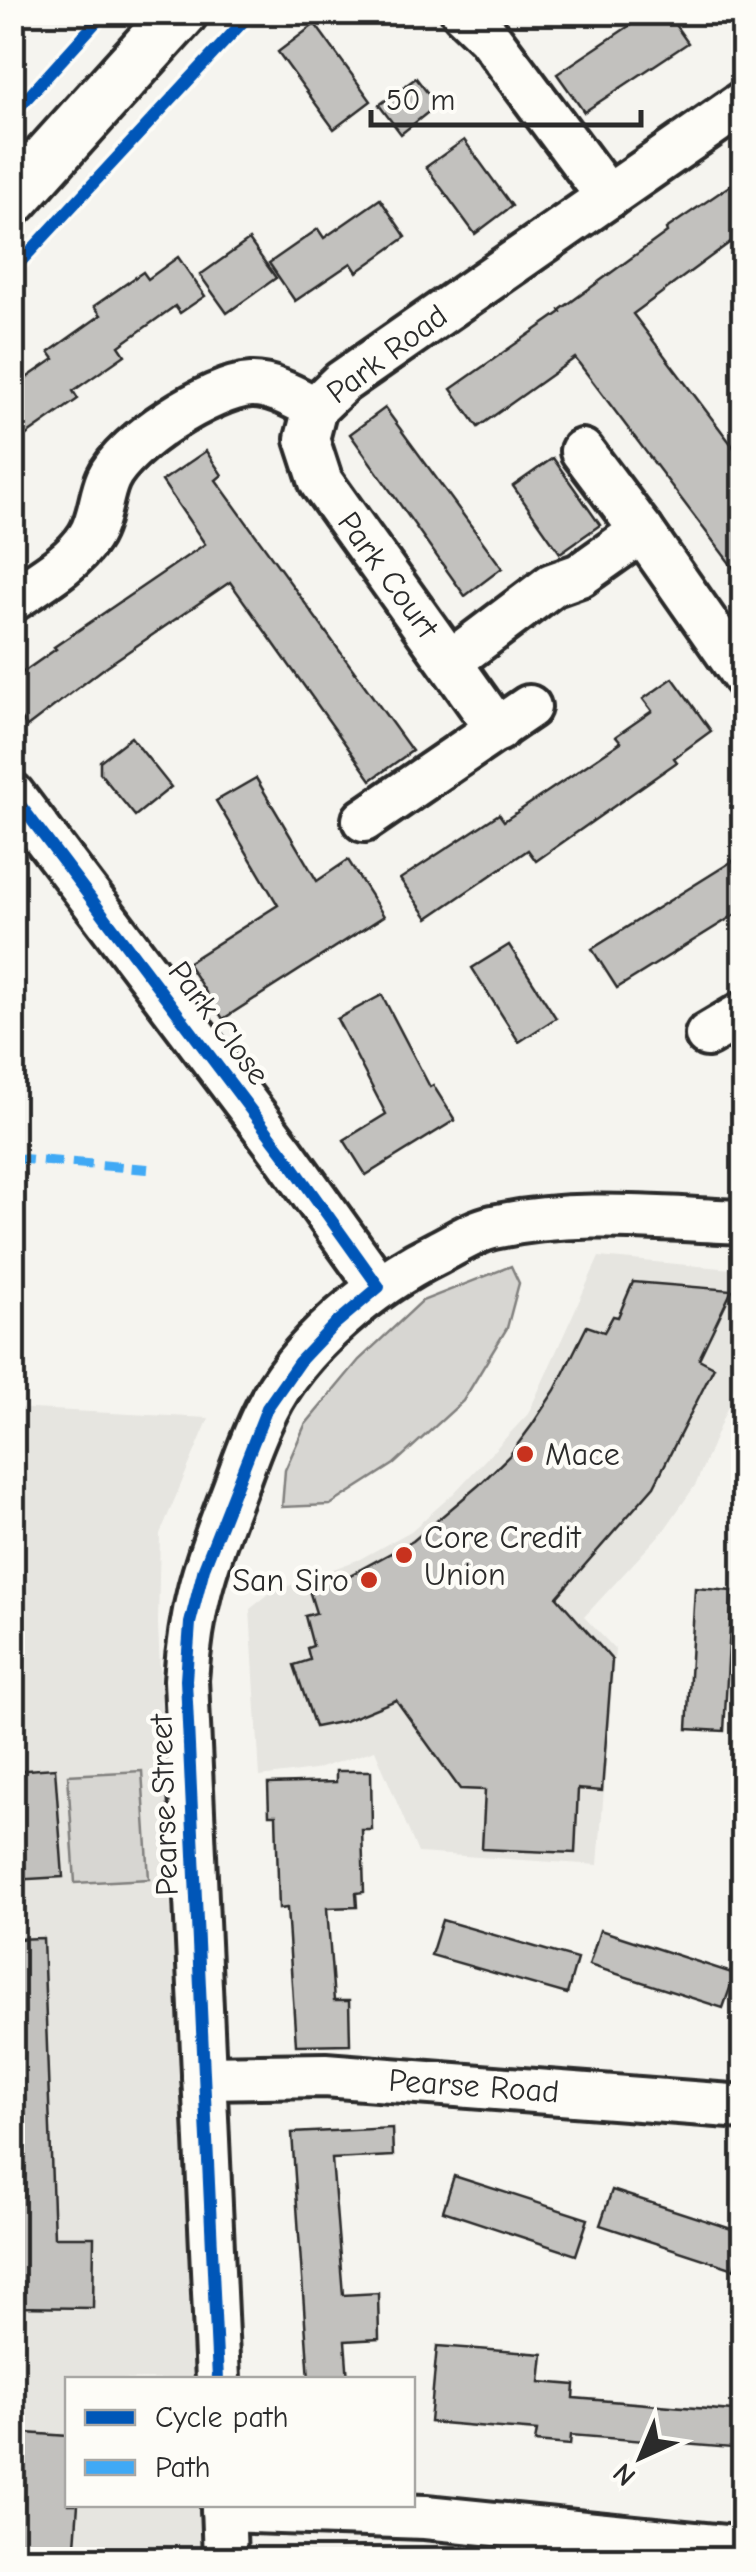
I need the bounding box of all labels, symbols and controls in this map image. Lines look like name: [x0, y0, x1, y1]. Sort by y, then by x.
scale bar: [371, 65, 641, 127]
text: 50 m: [386, 83, 455, 118]
street label: Park Road: [320, 297, 454, 411]
street label: Park Court: [330, 505, 447, 646]
street label: Park Close: [161, 954, 277, 1092]
place label: Mace: [545, 1436, 620, 1473]
marker: Mace: [514, 1443, 536, 1465]
place label: Core Credit Union: [424, 1519, 581, 1593]
marker: Core Credit Union: [393, 1544, 415, 1566]
place label: San Siro: [232, 1562, 349, 1599]
marker: San Siro: [358, 1569, 380, 1591]
street label: Pearse Street: [142, 1713, 186, 1897]
street label: Pearse Road: [387, 2062, 561, 2110]
legend: [65, 2377, 415, 2507]
text: Cycle path: [155, 2400, 289, 2435]
north arrow: [591, 2407, 691, 2507]
text: Path: [155, 2450, 211, 2485]
text: N: [607, 2456, 642, 2492]

